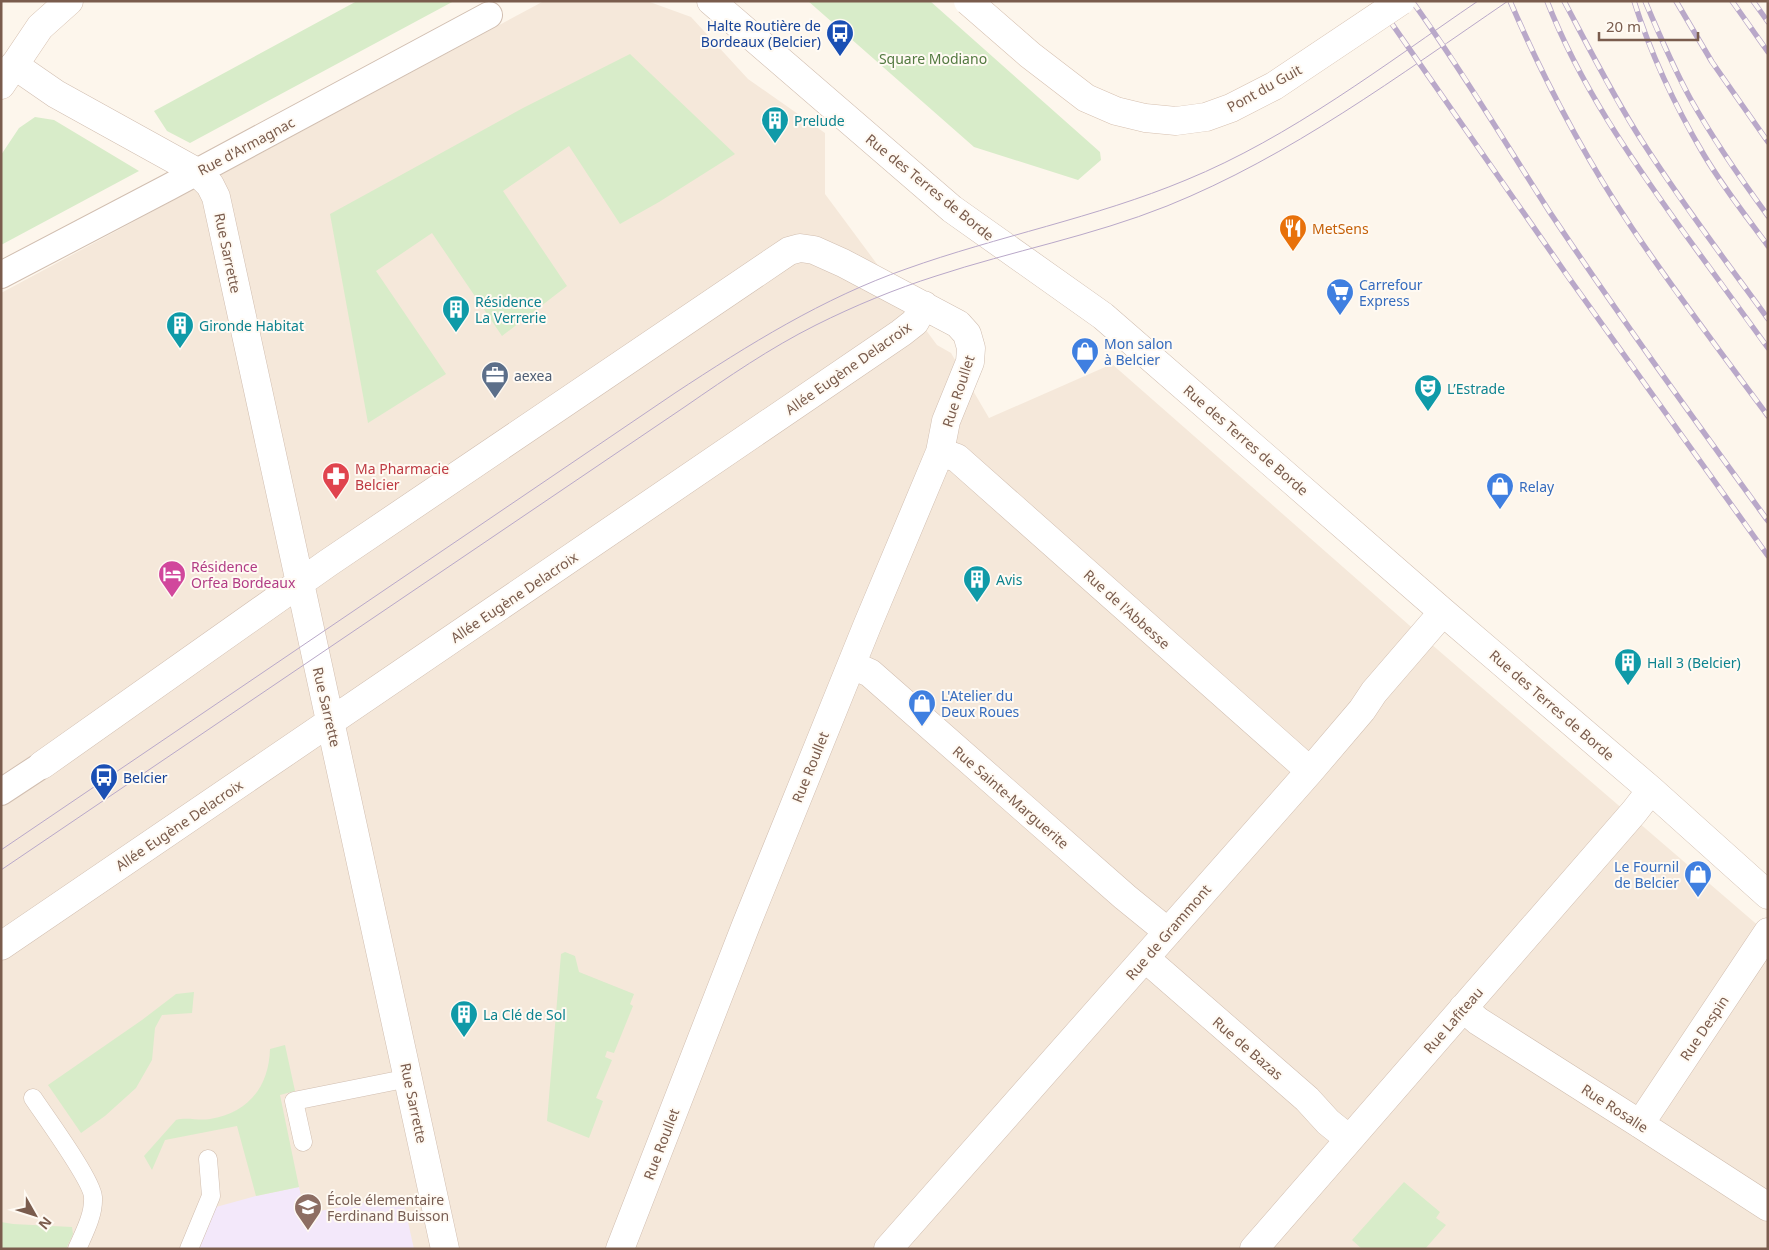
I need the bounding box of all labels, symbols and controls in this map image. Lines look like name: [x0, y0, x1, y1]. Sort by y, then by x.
scale bar: [1599, 10, 1698, 42]
place label: Halte Routière de Bordeaux (Belcier): [701, 16, 821, 51]
text: 20 m: [1606, 16, 1641, 36]
bus stop icon: Halte Routière de Bordeaux (Belcier): [825, 18, 855, 57]
park label: Square Modiano: [879, 49, 987, 68]
street label: Pont du Guit: [1223, 60, 1305, 116]
building icon: Prelude: [760, 105, 790, 144]
place label: Prelude: [794, 111, 845, 130]
street label: Rue d'Armagnac: [194, 112, 298, 180]
street label: Rue des Terres de Borde: [862, 129, 998, 245]
street label: Rue Sarrette: [210, 211, 246, 295]
restaurant icon: MetSens: [1278, 213, 1308, 252]
place label: MetSens: [1312, 219, 1369, 238]
place label: Carrefour Express: [1359, 275, 1423, 310]
supermarket icon: Carrefour Express: [1325, 277, 1355, 316]
place label: Résidence La Verrerie: [475, 292, 546, 327]
building icon: Résidence La Verrerie: [441, 294, 471, 333]
building icon: Gironde Habitat: [165, 310, 195, 349]
place label: Gironde Habitat: [199, 316, 304, 335]
street label: Allée Eugène Delacroix: [781, 317, 915, 419]
place label: Mon salon à Belcier: [1104, 334, 1173, 369]
shop icon: Mon salon à Belcier: [1070, 336, 1100, 375]
street label: Rue Roullet: [937, 352, 979, 430]
office icon: aexea: [480, 360, 510, 399]
place label: aexea: [514, 366, 552, 385]
theatre icon: L’Estrade: [1413, 373, 1443, 412]
place label: L’Estrade: [1447, 379, 1505, 398]
street label: Rue des Terres de Borde: [1180, 380, 1313, 500]
place label: Ma Pharmacie Belcier: [355, 459, 449, 494]
pharmacy icon: Ma Pharmacie Belcier: [321, 461, 351, 500]
shop icon: Relay: [1485, 471, 1515, 510]
place label: Relay: [1519, 477, 1555, 496]
street label: Allée Eugène Delacroix: [446, 547, 582, 647]
place label: Résidence Orfea Bordeaux: [191, 557, 296, 592]
hotel icon: Résidence Orfea Bordeaux: [157, 559, 187, 598]
building icon: Avis: [962, 564, 992, 603]
street label: Rue de l'Abbesse: [1080, 565, 1174, 653]
place label: Avis: [996, 570, 1023, 589]
street label: Rue des Terres de Borde: [1486, 645, 1619, 765]
building icon: Hall 3 (Belcier): [1613, 647, 1643, 686]
place label: Hall 3 (Belcier): [1647, 653, 1741, 672]
street label: Rue Sarrette: [309, 665, 345, 749]
place label: L'Atelier du Deux Roues: [941, 686, 1020, 721]
shop icon: L'Atelier du Deux Roues: [907, 688, 937, 727]
street label: Rue Roullet: [787, 729, 833, 805]
street label: Rue Sainte-Marguerite: [949, 741, 1073, 853]
bus stop icon: Belcier: [89, 762, 119, 801]
place label: Belcier: [123, 768, 168, 787]
street label: Allée Eugène Delacroix: [111, 775, 247, 875]
place label: Le Fournil de Belcier: [1614, 857, 1679, 892]
shop icon: Le Fournil de Belcier: [1683, 859, 1713, 898]
street label: Rue de Grammont: [1121, 880, 1215, 984]
street label: Rue Lafiteau: [1419, 983, 1487, 1057]
street label: Rue Despin: [1675, 992, 1733, 1064]
building icon: La Clé de Sol: [449, 999, 479, 1038]
place label: La Clé de Sol: [483, 1005, 566, 1024]
street label: Rue de Bazas: [1209, 1012, 1287, 1084]
street label: Rue Sarrette: [396, 1061, 432, 1145]
street label: Rue Rosalie: [1578, 1079, 1652, 1137]
street label: Rue Roullet: [639, 1106, 683, 1182]
north arrow: [10, 1190, 60, 1240]
place label: École élementaire Ferdinand Buisson: [327, 1190, 449, 1225]
school or university icon: École élementaire Ferdinand Buisson: [293, 1192, 323, 1231]
text: N: [35, 1213, 56, 1234]

